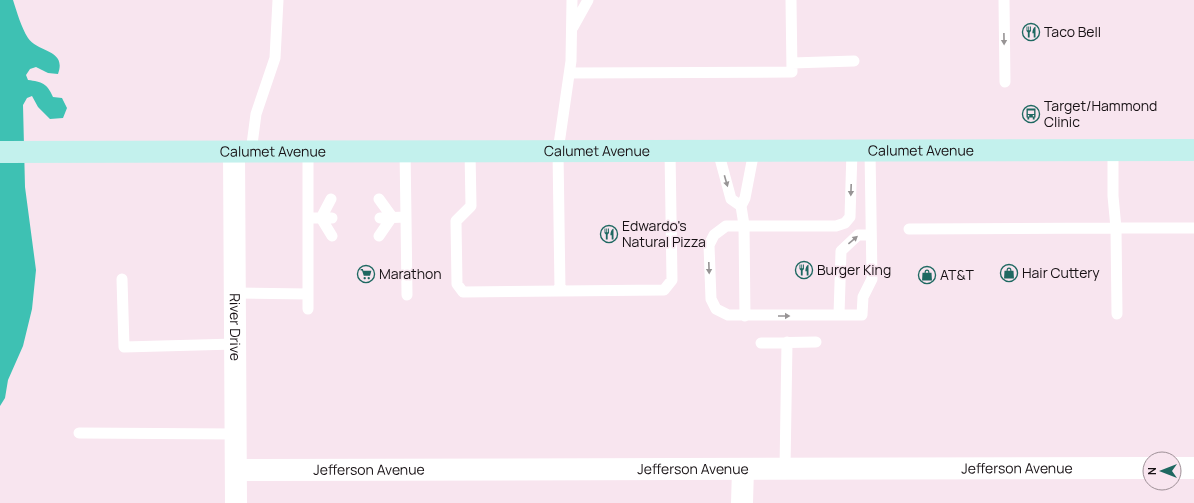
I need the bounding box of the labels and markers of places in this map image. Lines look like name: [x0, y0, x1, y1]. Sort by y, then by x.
restaurant icon: Taco Bell: [1021, 22, 1041, 42]
place label: Taco Bell: [1044, 22, 1101, 41]
place label: Target/Hammond Clinic: [1044, 96, 1157, 131]
bus stop icon: Target/Hammond Clinic: [1021, 104, 1041, 124]
place label: Edwardo's Natural Pizza: [622, 216, 706, 251]
restaurant icon: Edwardo's Natural Pizza: [599, 224, 619, 244]
restaurant icon: Burger King: [794, 260, 814, 280]
place label: Burger King: [817, 260, 891, 279]
shop icon: Hair Cuttery: [999, 263, 1019, 283]
place label: Hair Cuttery: [1022, 263, 1100, 282]
supermarket icon: Marathon: [356, 264, 376, 284]
place label: Marathon: [379, 264, 442, 283]
shop icon: AT&T: [917, 265, 937, 285]
place label: AT&T: [940, 265, 975, 284]

